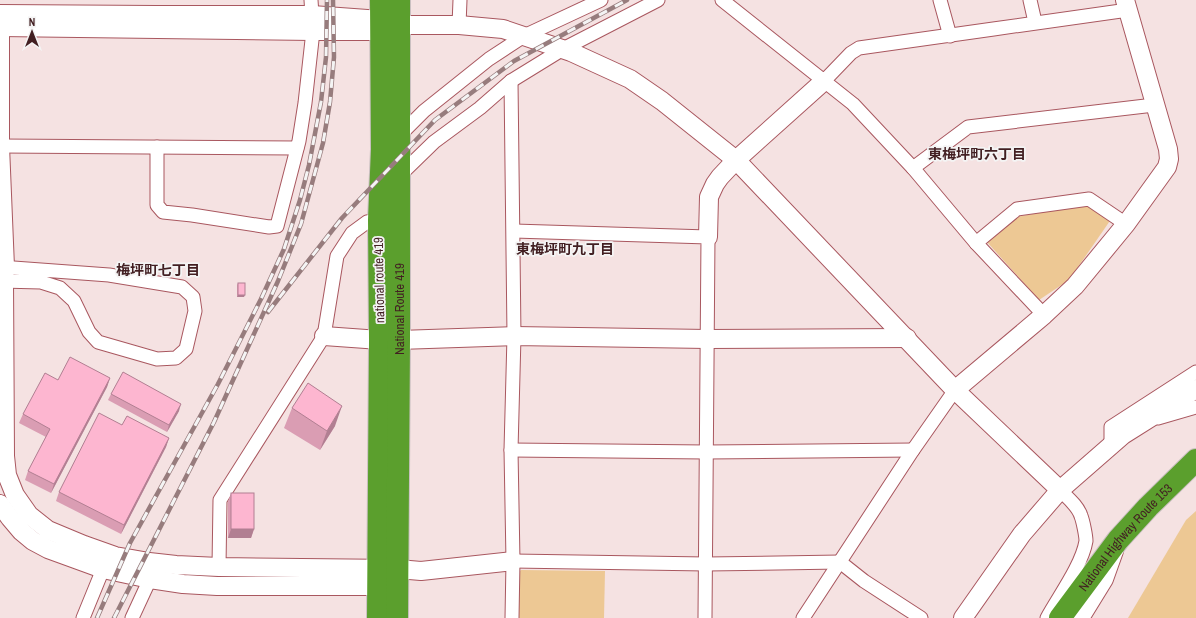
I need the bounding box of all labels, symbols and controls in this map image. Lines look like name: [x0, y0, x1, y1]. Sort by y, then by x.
north arrow: [12, 12, 52, 52]
text: N: [29, 15, 35, 29]
district label: 東梅坪町六丁目: [928, 145, 1026, 163]
street label: national route 419: [370, 237, 388, 323]
district label: 東梅坪町九丁目: [516, 240, 614, 258]
district label: 梅坪町七丁目: [116, 261, 200, 279]
street label: National Route 419: [390, 263, 408, 355]
street label: National Highway Route 153: [1075, 480, 1176, 594]

